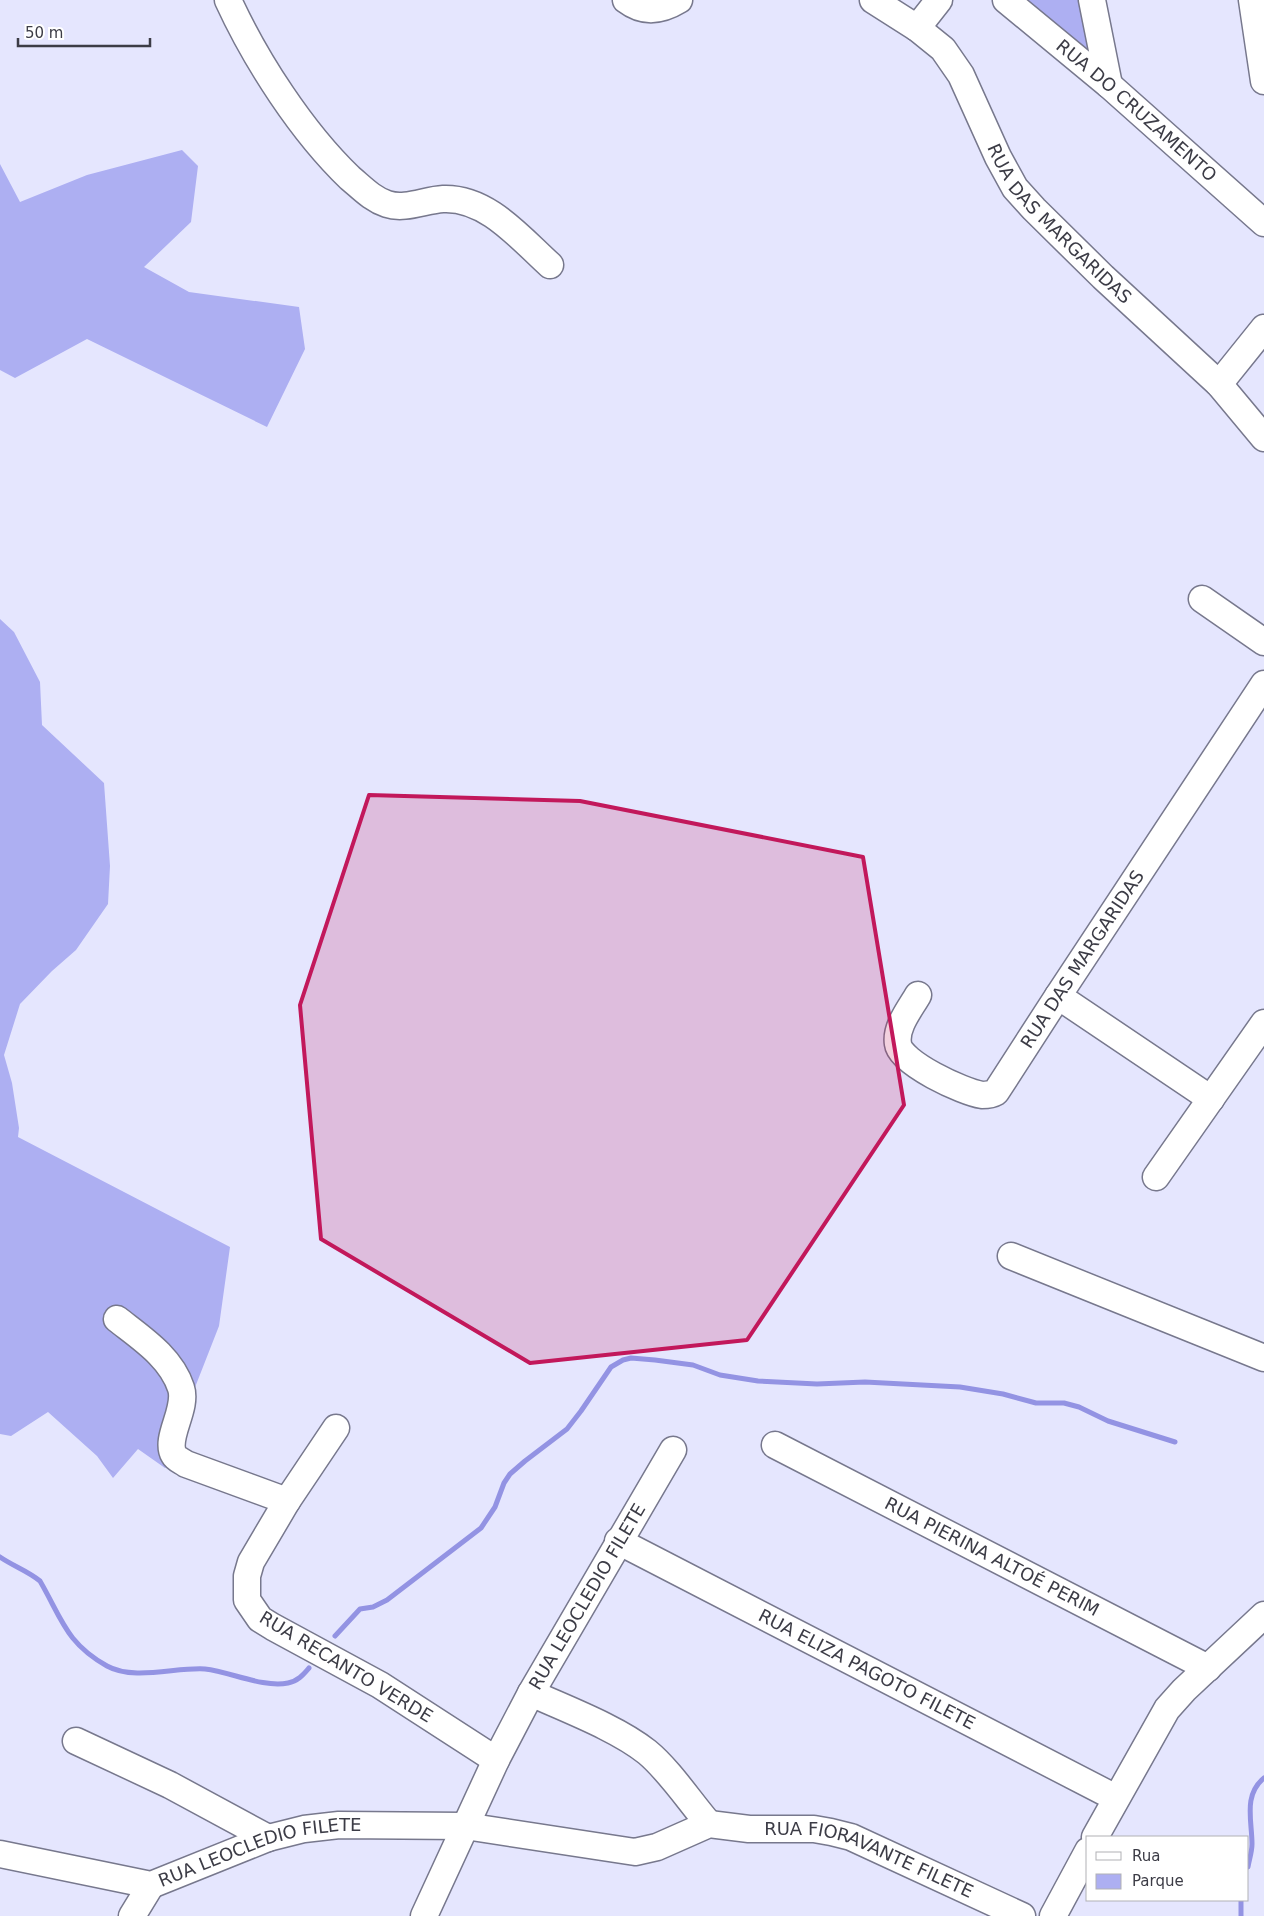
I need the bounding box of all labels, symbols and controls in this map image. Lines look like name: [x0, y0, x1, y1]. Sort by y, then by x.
scale bar: [18, 15, 150, 47]
text: 50 m: [25, 24, 63, 42]
street label: RUA DO CRUZAMENTO: [1052, 35, 1221, 186]
street label: RUA DAS MARGARIDAS: [983, 140, 1136, 308]
street label: RUA DAS MARGARIDAS: [1016, 866, 1148, 1052]
street label: RUA PIERINA ALTOÉ PERIM: [881, 1492, 1103, 1620]
street label: RUA LEOCLEDIO FILETE: [524, 1500, 649, 1693]
street label: RUA ELIZA PAGOTO FILETE: [755, 1604, 979, 1734]
street label: RUA RECANTO VERDE: [256, 1607, 437, 1727]
street label: RUA LEOCLEDIO FILETE: [155, 1814, 361, 1891]
street label: RUA FIORAVANTE FILETE: [764, 1818, 977, 1902]
legend: [1086, 1836, 1249, 1901]
text: Rua: [1132, 1847, 1160, 1865]
text: Parque: [1132, 1872, 1184, 1890]

